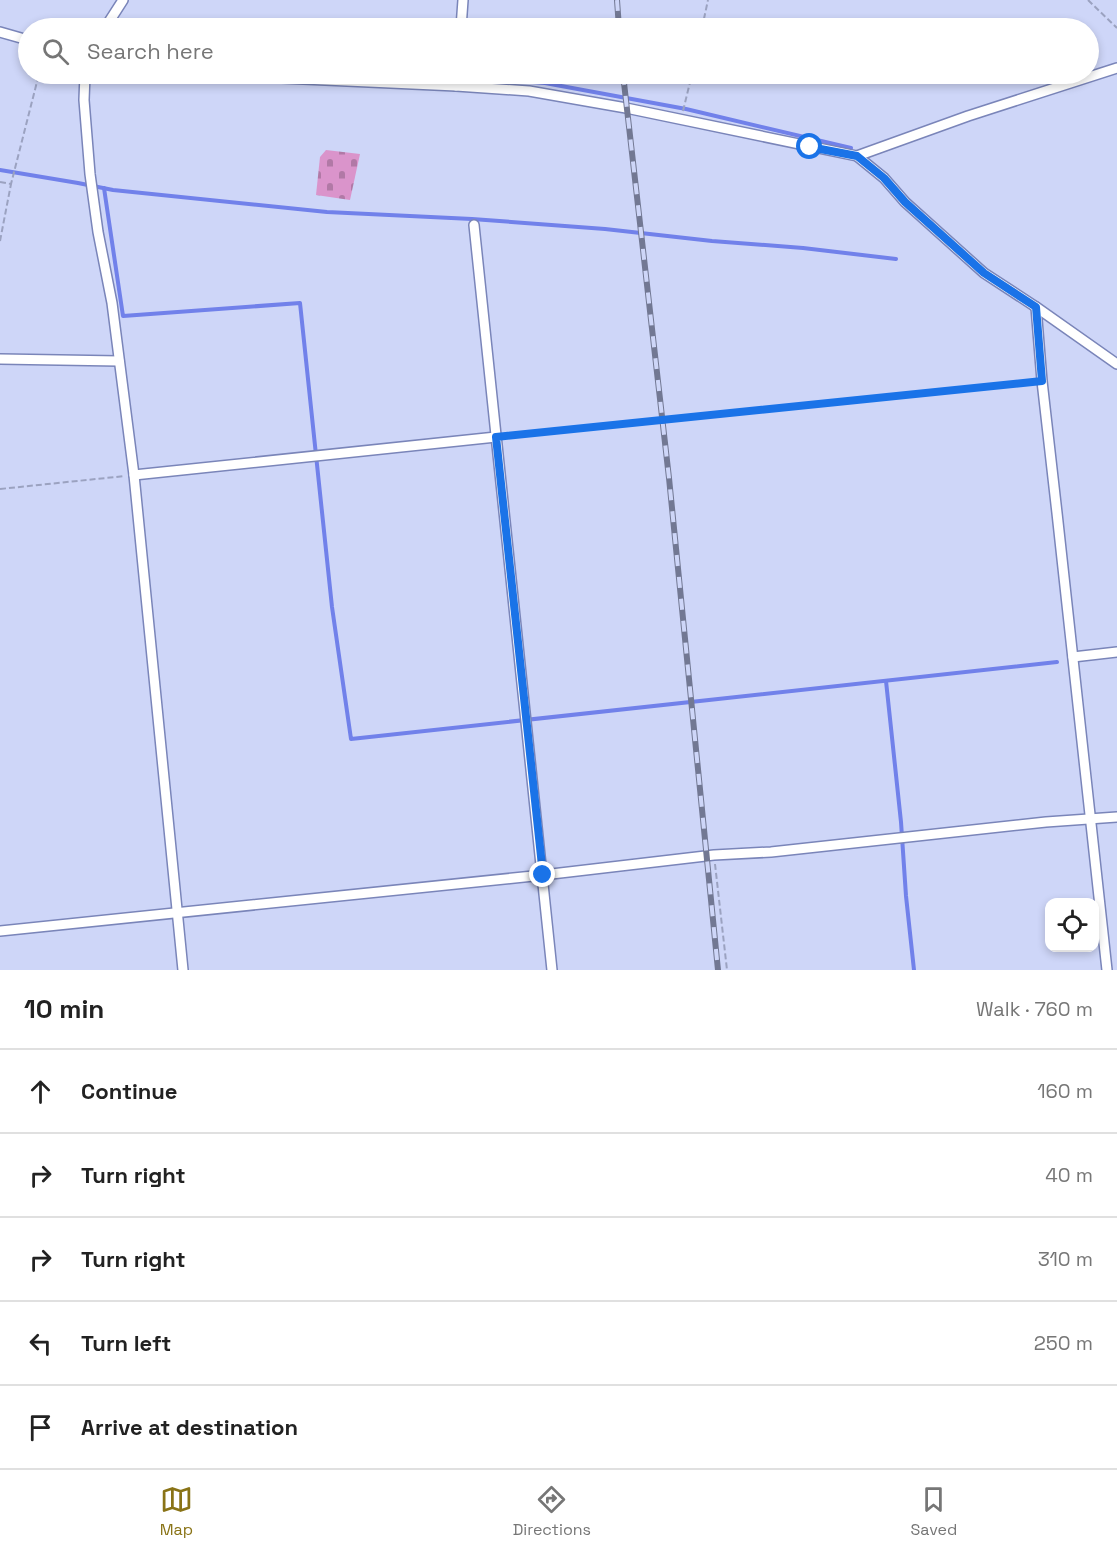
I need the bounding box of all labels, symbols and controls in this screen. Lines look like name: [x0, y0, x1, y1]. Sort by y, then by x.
search box: [18, 18, 1099, 84]
icon: search: [39, 35, 72, 68]
text: Search here: [87, 37, 214, 65]
route start: [796, 133, 822, 159]
route end: [529, 861, 555, 887]
map controls: [1045, 898, 1099, 952]
button: locate: [1045, 898, 1099, 952]
text: 10 min: [24, 992, 104, 1026]
text: Walk · 760 m: [976, 996, 1093, 1022]
icon: ahead: [24, 1075, 57, 1108]
text: Continue: [81, 1077, 177, 1105]
text: 160 m: [1037, 1078, 1093, 1104]
icon: right: [24, 1159, 57, 1192]
text: Turn right: [81, 1161, 186, 1189]
text: 40 m: [1045, 1162, 1093, 1188]
icon: right: [24, 1243, 57, 1276]
text: Turn right: [81, 1245, 186, 1273]
text: 310 m: [1038, 1246, 1093, 1272]
icon: left: [24, 1327, 57, 1360]
text: Turn left: [81, 1329, 171, 1357]
text: 250 m: [1034, 1330, 1093, 1356]
icon: arrive: [24, 1411, 57, 1444]
text: Arrive at destination: [81, 1413, 298, 1441]
tab: Map: [160, 1483, 193, 1540]
tab: Directions: [513, 1483, 591, 1540]
tab: Saved: [911, 1483, 957, 1540]

